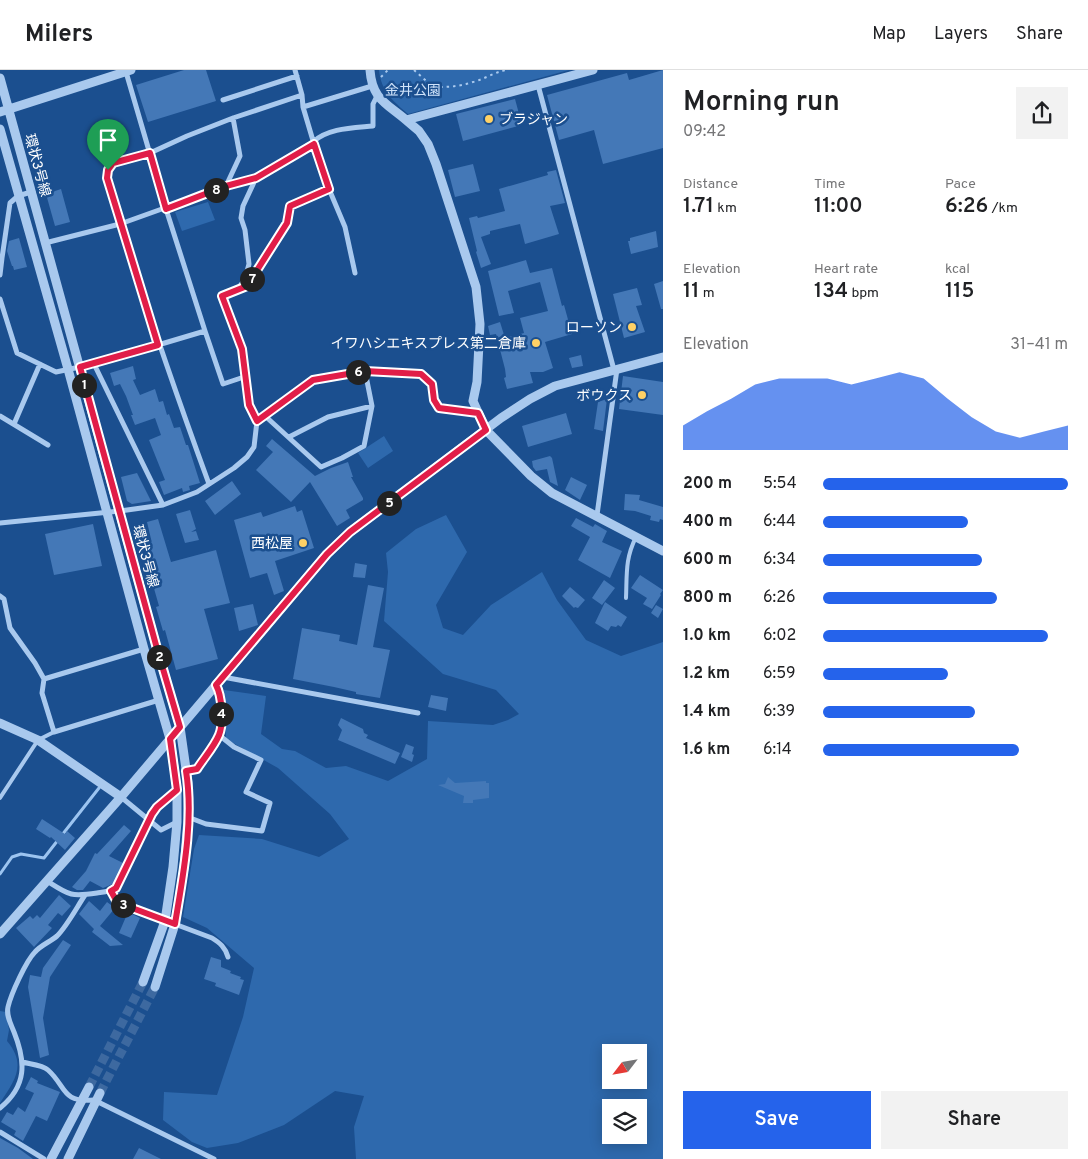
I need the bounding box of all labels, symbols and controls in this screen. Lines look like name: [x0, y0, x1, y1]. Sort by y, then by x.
text: Milers: [25, 20, 93, 50]
text: Map: [872, 23, 906, 46]
text: Layers: [934, 23, 988, 46]
text: Share: [1016, 23, 1063, 46]
park label: 金井公園: [385, 82, 441, 100]
text: Morning run: [683, 85, 840, 121]
button: share: [1016, 87, 1068, 139]
place label: ブラジャン: [499, 111, 568, 129]
marker: ブラジャン: [483, 113, 495, 125]
pin: [87, 119, 129, 170]
text: 09:42: [683, 122, 726, 142]
icon: arrive: [94, 126, 122, 154]
street label: 環状3号線: [20, 132, 54, 199]
text: Distance: [683, 176, 738, 193]
text: Time: [814, 176, 845, 193]
text: Pace: [945, 176, 976, 193]
pin: 8: [204, 178, 228, 202]
text: 8: [212, 182, 221, 199]
text: 1.71: [683, 193, 714, 220]
text: 11:00: [814, 193, 863, 220]
text: 6:26: [945, 193, 988, 220]
text: km: [714, 200, 737, 217]
text: /km: [988, 200, 1018, 217]
text: Elevation: [683, 261, 741, 278]
text: Heart rate: [814, 261, 878, 278]
text: kcal: [945, 261, 970, 278]
pin: 7: [240, 266, 264, 292]
text: 7: [249, 271, 256, 288]
text: 11: [683, 278, 699, 305]
text: 134: [814, 278, 848, 305]
text: 115: [945, 278, 974, 305]
text: m: [699, 285, 715, 302]
text: bpm: [848, 285, 879, 302]
place label: ローソン: [566, 320, 622, 337]
marker: ローソン: [626, 321, 638, 333]
place label: イワハシエキスプレス第二倉庫: [331, 335, 526, 353]
text: Elevation: [683, 335, 749, 355]
text: 31–41 m: [1010, 335, 1068, 355]
marker: イワハシエキスプレス第二倉庫: [530, 337, 542, 349]
pin: 6: [346, 360, 370, 384]
text: 6: [354, 364, 363, 381]
pin: 1: [72, 372, 96, 398]
text: 1: [82, 377, 87, 394]
place label: ボウクス: [576, 388, 632, 405]
marker: ボウクス: [636, 389, 648, 401]
text: 200 m: [683, 474, 732, 494]
text: 5:54: [763, 474, 797, 494]
pin: 5: [376, 490, 402, 516]
text: 5: [385, 495, 394, 512]
text: 400 m: [683, 512, 732, 532]
text: 6:44: [763, 512, 796, 532]
street label: 環状3号線: [128, 523, 162, 590]
place label: 西松屋: [251, 536, 293, 553]
marker: 西松屋: [297, 537, 309, 549]
text: 600 m: [683, 550, 732, 570]
text: 6:34: [763, 550, 796, 570]
text: 800 m: [683, 588, 732, 608]
text: 6:26: [763, 588, 796, 608]
text: 1.0 km: [683, 626, 731, 646]
text: 6:02: [763, 626, 796, 646]
pin: 2: [146, 644, 172, 670]
text: 2: [155, 649, 164, 666]
text: 1.2 km: [683, 664, 730, 684]
text: 6:59: [763, 664, 795, 684]
pin: 4: [208, 702, 234, 726]
text: 1.4 km: [683, 702, 731, 722]
text: 6:39: [763, 702, 795, 722]
text: 4: [217, 706, 226, 723]
text: 1.6 km: [683, 740, 730, 760]
text: 6:14: [763, 740, 792, 760]
pin: 3: [110, 892, 136, 918]
text: 3: [119, 897, 128, 914]
north arrow: [602, 1044, 648, 1089]
map controls: [602, 1044, 647, 1144]
button: Save: [683, 1091, 871, 1149]
button: Share: [881, 1091, 1068, 1149]
button: layers: [602, 1099, 647, 1144]

